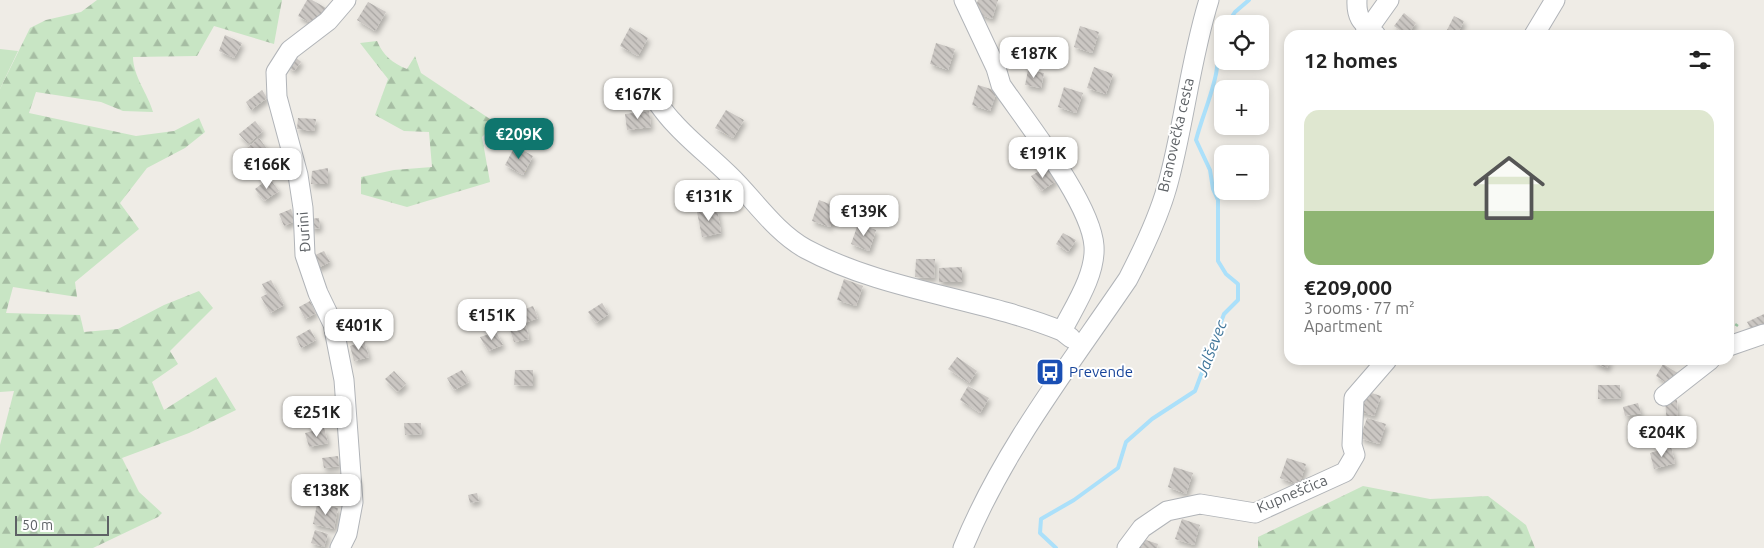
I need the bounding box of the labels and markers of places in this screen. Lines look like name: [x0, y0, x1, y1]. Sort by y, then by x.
pin: €187K: [999, 36, 1069, 79]
pin: €167K: [603, 78, 673, 120]
pin: €209K: [484, 118, 554, 160]
pin: €191K: [1008, 136, 1078, 179]
pin: €166K: [232, 148, 302, 190]
pin: €131K: [674, 180, 744, 222]
pin: €139K: [829, 194, 899, 237]
pin: €151K: [457, 298, 527, 341]
pin: €401K: [324, 308, 394, 351]
bus stop icon: Prevende: [1035, 357, 1065, 387]
place label: Prevende: [1069, 363, 1133, 380]
pin: €251K: [282, 396, 352, 438]
pin: €204K: [1627, 416, 1697, 458]
pin: €138K: [291, 474, 361, 516]

